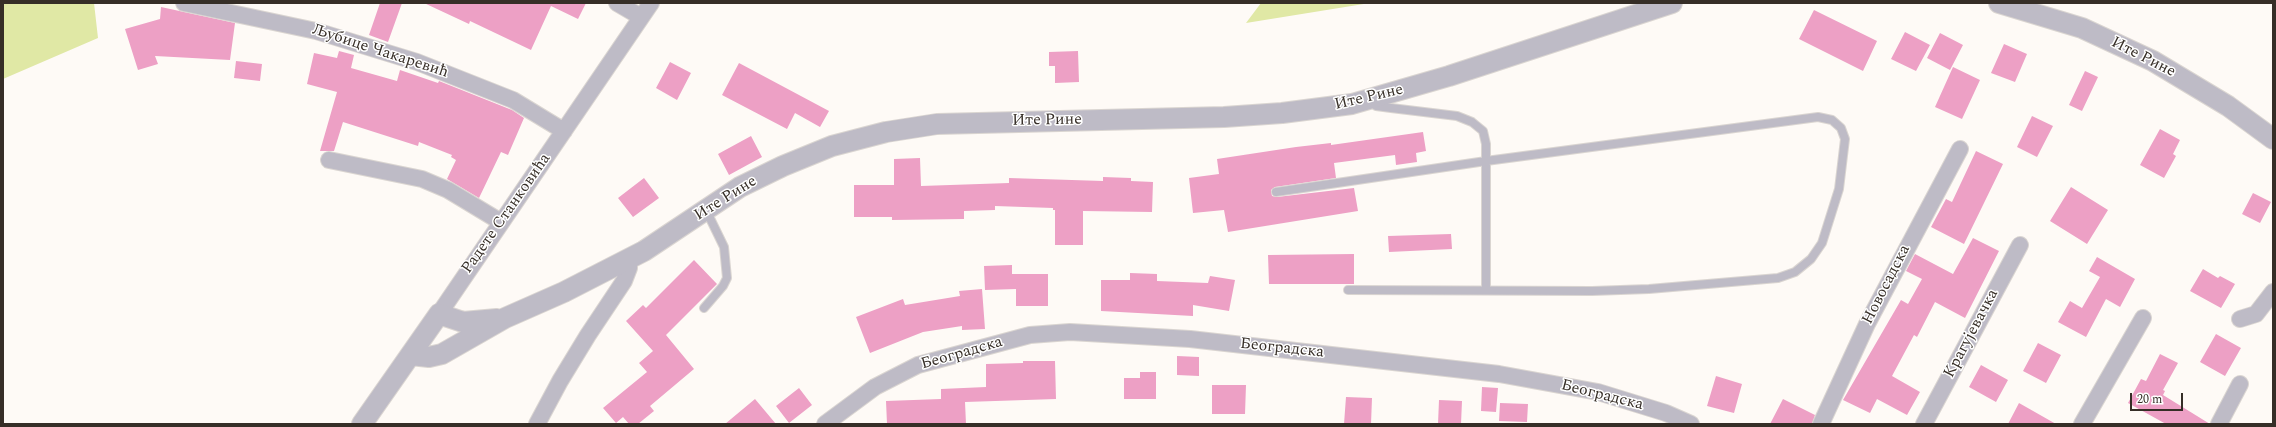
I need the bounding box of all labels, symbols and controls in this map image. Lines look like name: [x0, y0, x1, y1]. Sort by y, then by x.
street label: Љубице Чакаревић: [309, 21, 451, 83]
street label: Ите Рине: [2108, 34, 2178, 82]
street label: Ите Рине: [1333, 81, 1405, 115]
street label: Ите Рине: [1012, 111, 1082, 131]
street label: Радете Станковића: [458, 150, 556, 278]
street label: Ите Рине: [691, 172, 761, 226]
street label: Новосадска: [1859, 242, 1915, 328]
street label: Крагујевачка: [1941, 286, 2003, 382]
street label: Београдска: [919, 333, 1005, 375]
street label: Београдска: [1239, 335, 1325, 363]
street label: Београдска: [1559, 377, 1645, 415]
scale bar: [2132, 385, 2185, 411]
text: 20 m: [2137, 390, 2162, 409]

